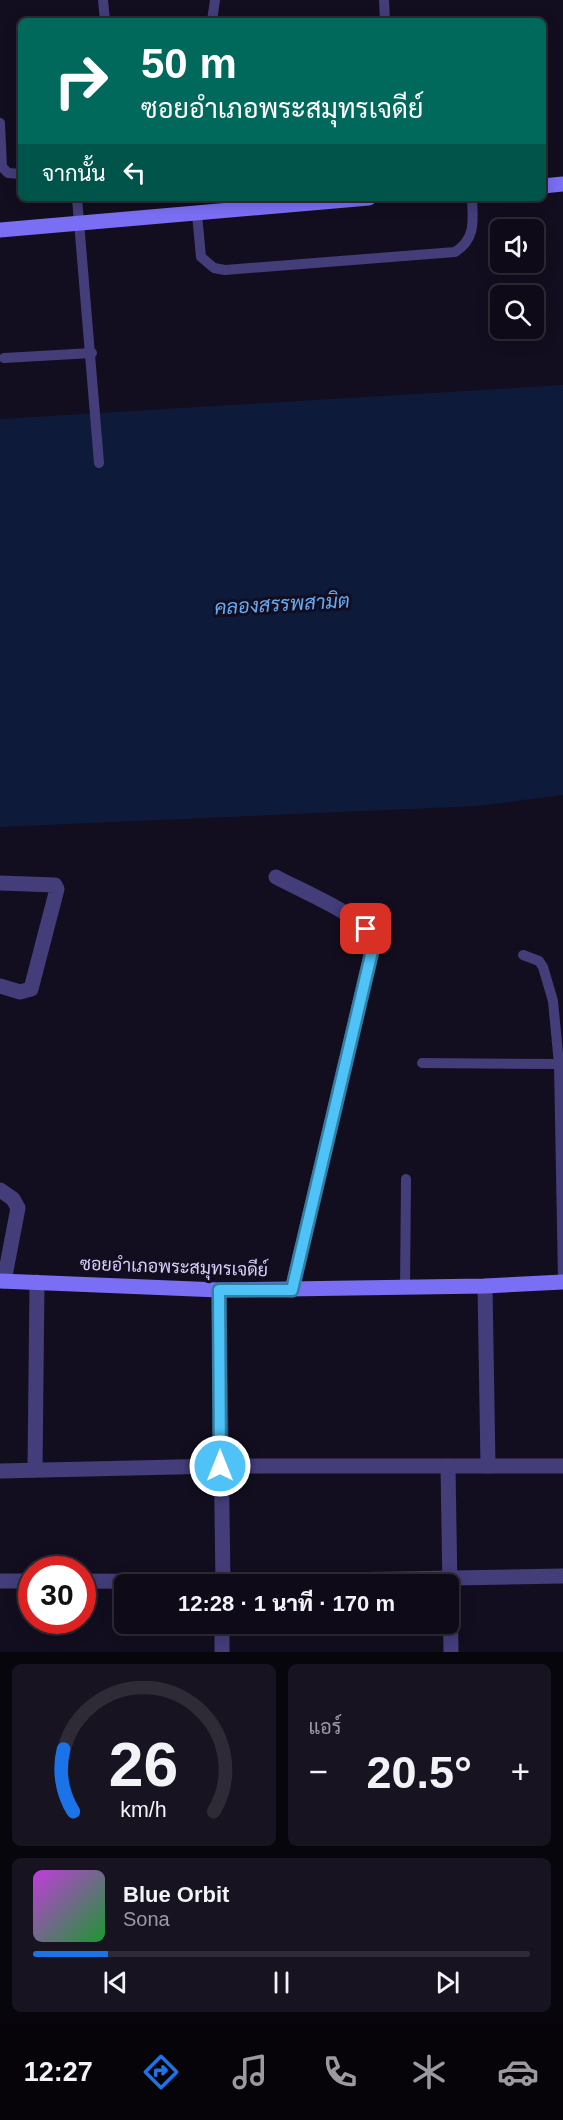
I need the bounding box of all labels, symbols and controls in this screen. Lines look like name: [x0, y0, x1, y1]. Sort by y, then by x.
text: 50 m: [141, 40, 237, 87]
icon: right: [42, 42, 120, 120]
text: ซอยอำเภอพระสมุทรเจดีย์: [141, 94, 424, 124]
icon: left: [118, 156, 151, 189]
text: จากนั้น: [42, 161, 106, 186]
map controls: [490, 219, 544, 339]
button: sound: [490, 219, 544, 273]
button: search: [490, 285, 544, 339]
water label: คลองสรรพสามิต: [214, 588, 350, 619]
pin: [340, 903, 391, 954]
icon: arrive: [349, 912, 382, 945]
street label: ซอยอำเภอพระสมุทรเจดีย์: [79, 1251, 269, 1282]
position arrow: [188, 1434, 252, 1498]
speed limit sign: 30: [18, 1556, 96, 1634]
text: 12:28 · 1 นาที · 170 m: [178, 1591, 395, 1616]
text: แอร์: [309, 1716, 342, 1738]
text: 26: [109, 1730, 178, 1799]
text: 20.5°: [366, 1747, 472, 1798]
text: −: [309, 1753, 328, 1790]
text: +: [511, 1753, 530, 1790]
text: km/h: [121, 1798, 167, 1822]
text: Blue Orbit: [123, 1882, 229, 1907]
text: Sona: [123, 1908, 170, 1930]
icon: previous: [99, 1966, 132, 1999]
icon: pause: [265, 1966, 298, 1999]
icon: next: [431, 1966, 464, 1999]
icon: directions: [140, 2051, 182, 2093]
icon: music: [229, 2051, 271, 2093]
icon: phone: [319, 2051, 361, 2093]
icon: climate: [408, 2051, 450, 2093]
icon: car: [497, 2051, 539, 2093]
text: 12:27: [24, 2057, 93, 2087]

